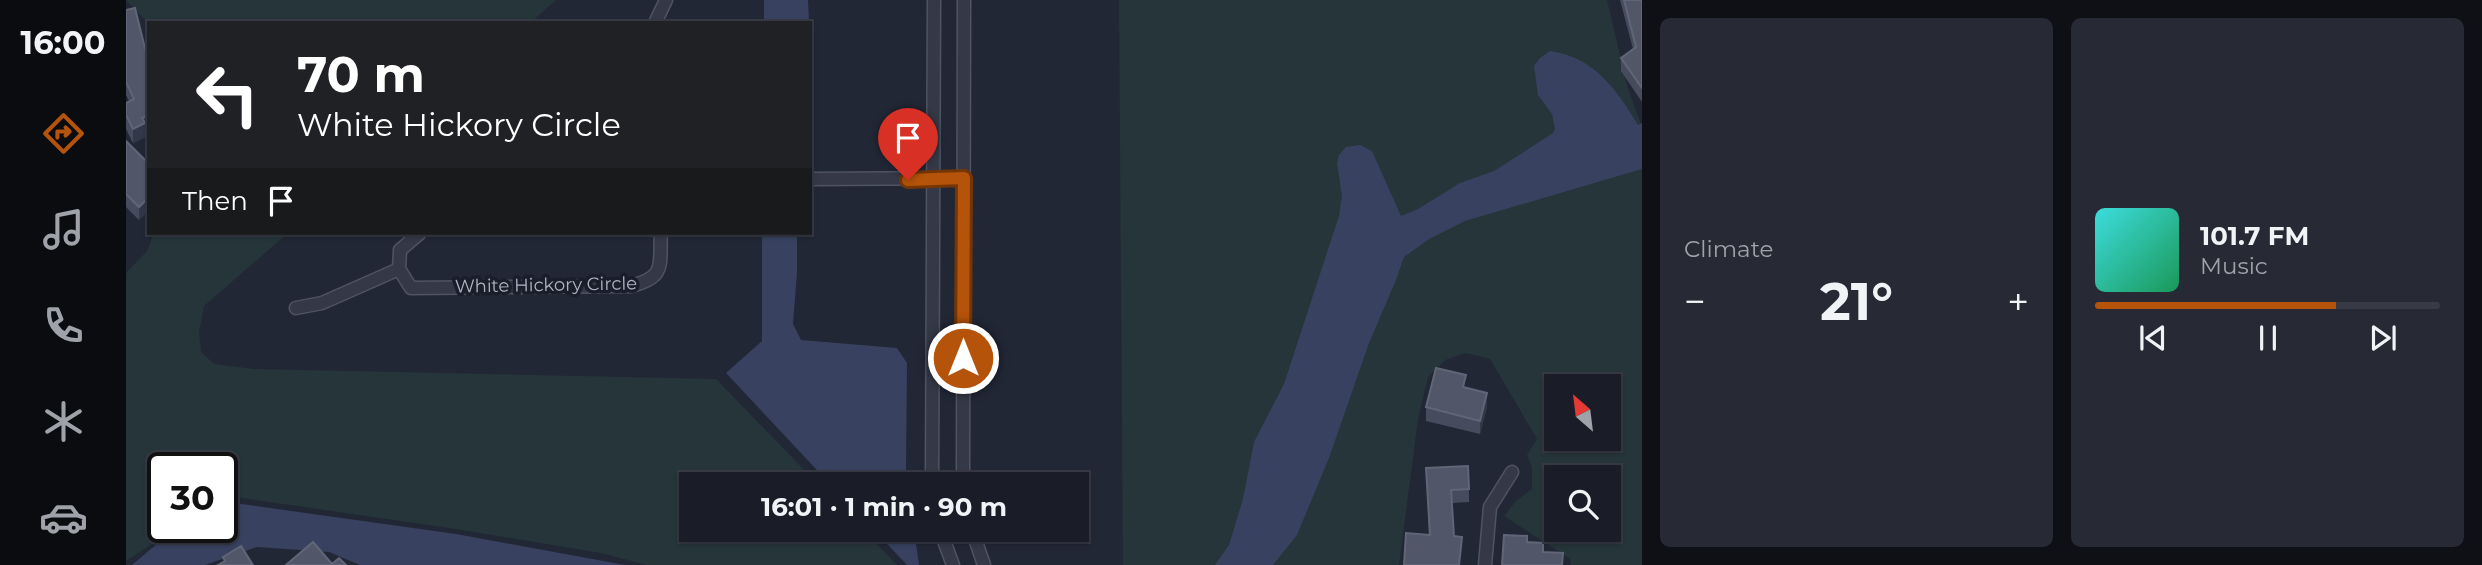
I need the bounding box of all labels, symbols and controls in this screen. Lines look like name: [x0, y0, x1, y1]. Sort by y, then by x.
text: 16:00: [21, 23, 105, 62]
text: 70 m: [297, 45, 425, 104]
icon: left: [182, 49, 273, 140]
text: White Hickory Circle: [297, 105, 621, 144]
pin: [878, 108, 938, 180]
icon: directions: [39, 109, 88, 158]
icon: arrive: [889, 119, 927, 157]
icon: arrive: [262, 182, 300, 220]
text: Then: [182, 185, 248, 217]
icon: music: [39, 205, 88, 254]
text: 101.7 FM: [2200, 220, 2309, 252]
text: Climate: [1684, 235, 1773, 263]
text: Music: [2200, 252, 2268, 280]
text: 21°: [1820, 270, 1893, 333]
street label: White Hickory Circle: [455, 272, 637, 298]
text: −: [1684, 278, 1706, 325]
text: +: [2007, 278, 2029, 325]
icon: phone: [39, 301, 88, 350]
icon: previous: [2134, 319, 2172, 357]
icon: pause: [2249, 319, 2287, 357]
icon: next: [2364, 319, 2402, 357]
position arrow: [926, 321, 1000, 395]
north arrow: [1544, 374, 1620, 452]
map controls: [1544, 374, 1621, 542]
icon: climate: [39, 397, 88, 446]
speed limit sign: 30: [147, 452, 238, 543]
button: search: [1544, 465, 1621, 542]
text: 16:01 · 1 min · 90 m: [761, 491, 1007, 523]
icon: car: [39, 493, 88, 542]

